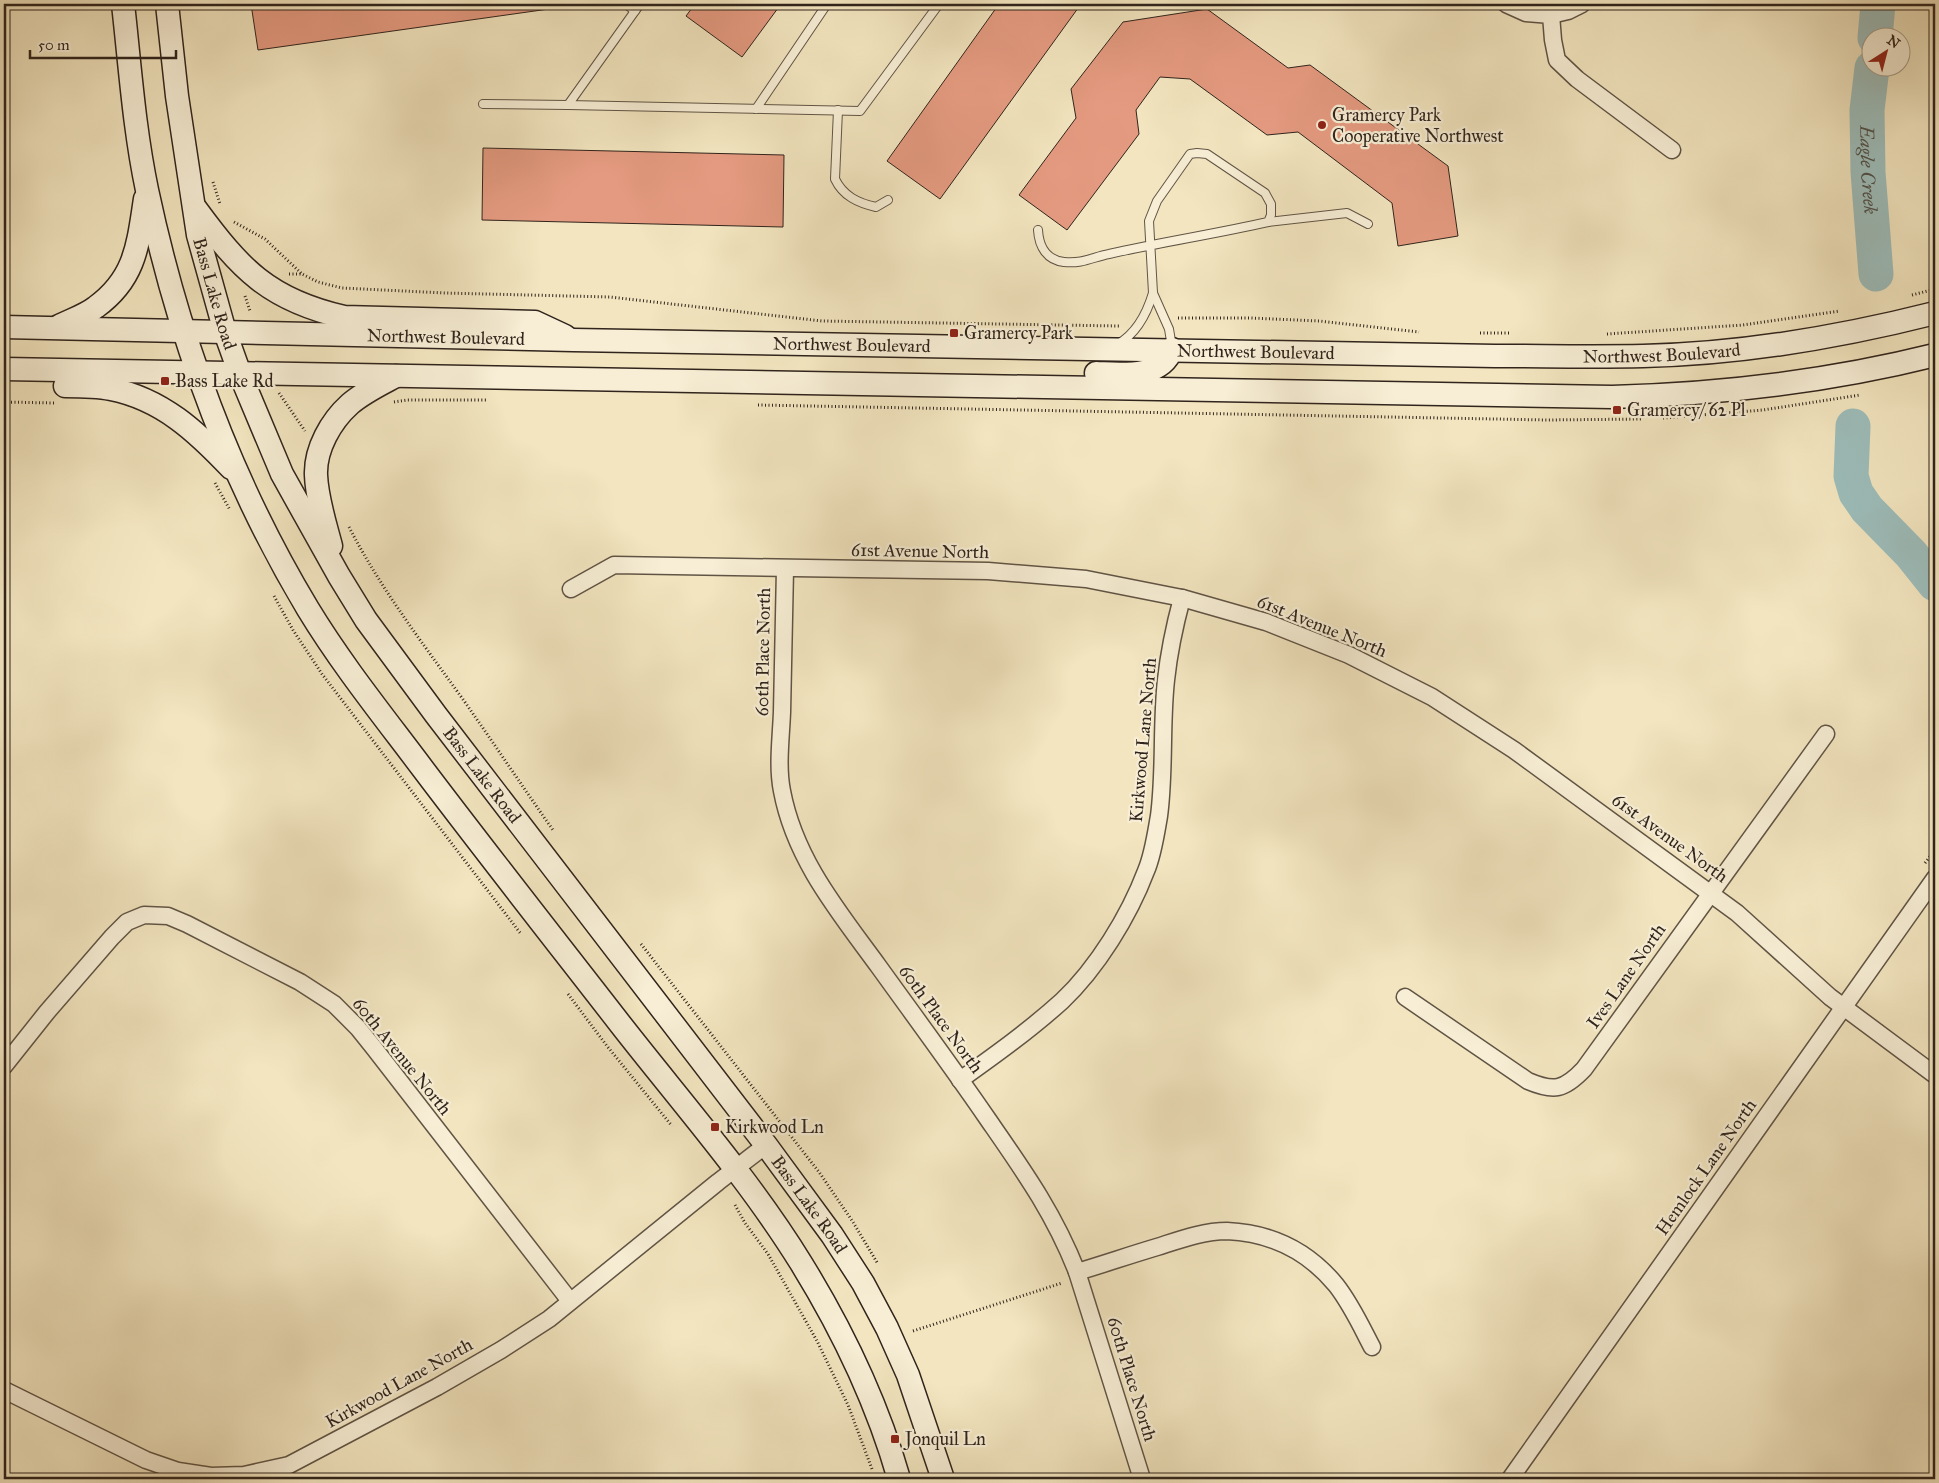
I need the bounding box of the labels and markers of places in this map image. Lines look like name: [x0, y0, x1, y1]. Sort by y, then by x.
place label: Gramercy Park Cooperative Northwest: [1332, 104, 1504, 147]
marker: Gramercy Park Cooperative Northwest: [1316, 119, 1328, 131]
place label: Gramercy Park: [964, 322, 1074, 344]
marker: Gramercy Park: [948, 327, 960, 339]
place label: Bass Lake Rd: [175, 370, 274, 392]
marker: Bass Lake Rd: [159, 375, 171, 387]
place label: Gramercy/ 62 Pl: [1627, 399, 1746, 421]
marker: Gramercy/ 62 Pl: [1611, 404, 1623, 416]
place label: Kirkwood Ln: [725, 1116, 824, 1138]
marker: Kirkwood Ln: [709, 1121, 721, 1133]
place label: Jonquil Ln: [903, 1428, 986, 1451]
marker: Jonquil Ln: [889, 1433, 901, 1445]

